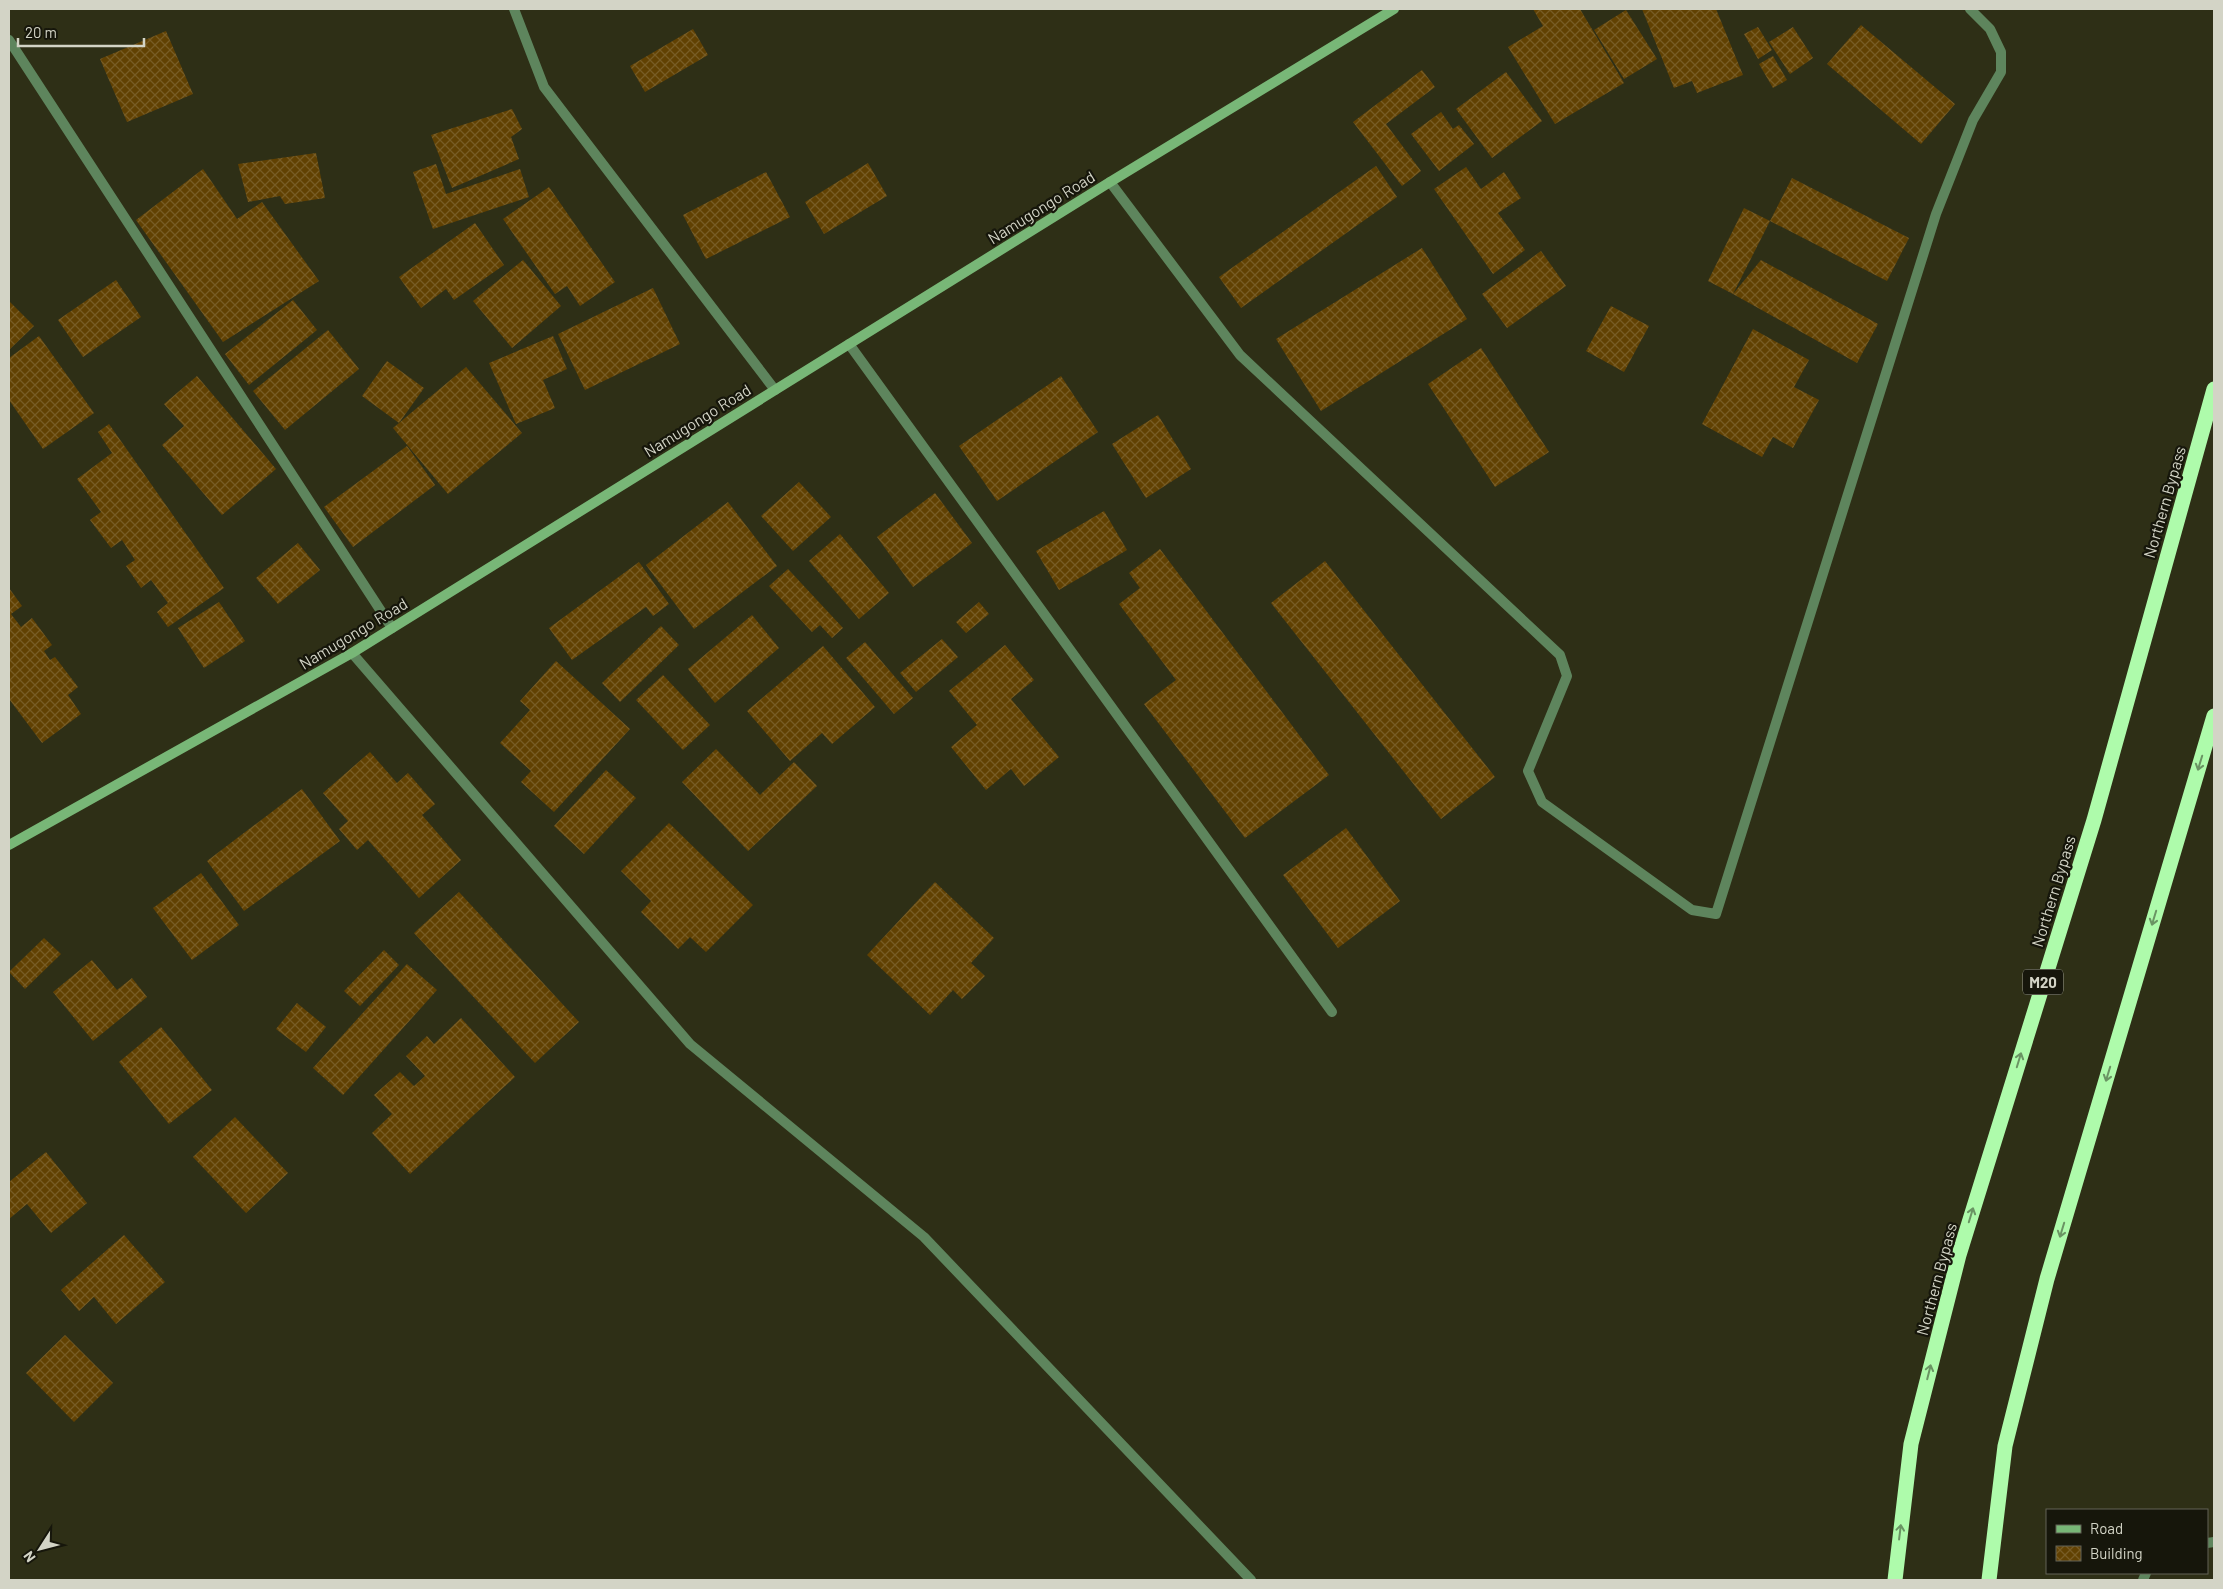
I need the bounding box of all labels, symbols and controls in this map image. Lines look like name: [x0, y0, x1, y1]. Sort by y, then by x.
scale bar: [18, 15, 144, 47]
text: 20 m: [25, 23, 57, 41]
street label: Namugongo Road: [984, 166, 1098, 248]
street label: Namugongo Road: [640, 379, 754, 461]
street label: Northern Bypass: [2139, 444, 2189, 560]
street label: Namugongo Road: [296, 593, 410, 673]
one-way arrow: [2195, 754, 2205, 770]
street label: Northern Bypass: [2027, 833, 2079, 949]
one-way arrow: [2149, 910, 2158, 926]
road number: M20: [2023, 970, 2063, 994]
one-way arrow: [2015, 1052, 2025, 1068]
one-way arrow: [2102, 1066, 2112, 1082]
one-way arrow: [1967, 1208, 1976, 1224]
street label: Northern Bypass: [1912, 1221, 1960, 1337]
one-way arrow: [2056, 1222, 2066, 1238]
one-way arrow: [1925, 1365, 1934, 1381]
legend: [2046, 1509, 2208, 1574]
text: Road: [2090, 1519, 2123, 1537]
north arrow: [15, 1524, 65, 1574]
one-way arrow: [1895, 1524, 1905, 1540]
text: Building: [2090, 1544, 2143, 1562]
text: N: [19, 1548, 39, 1566]

